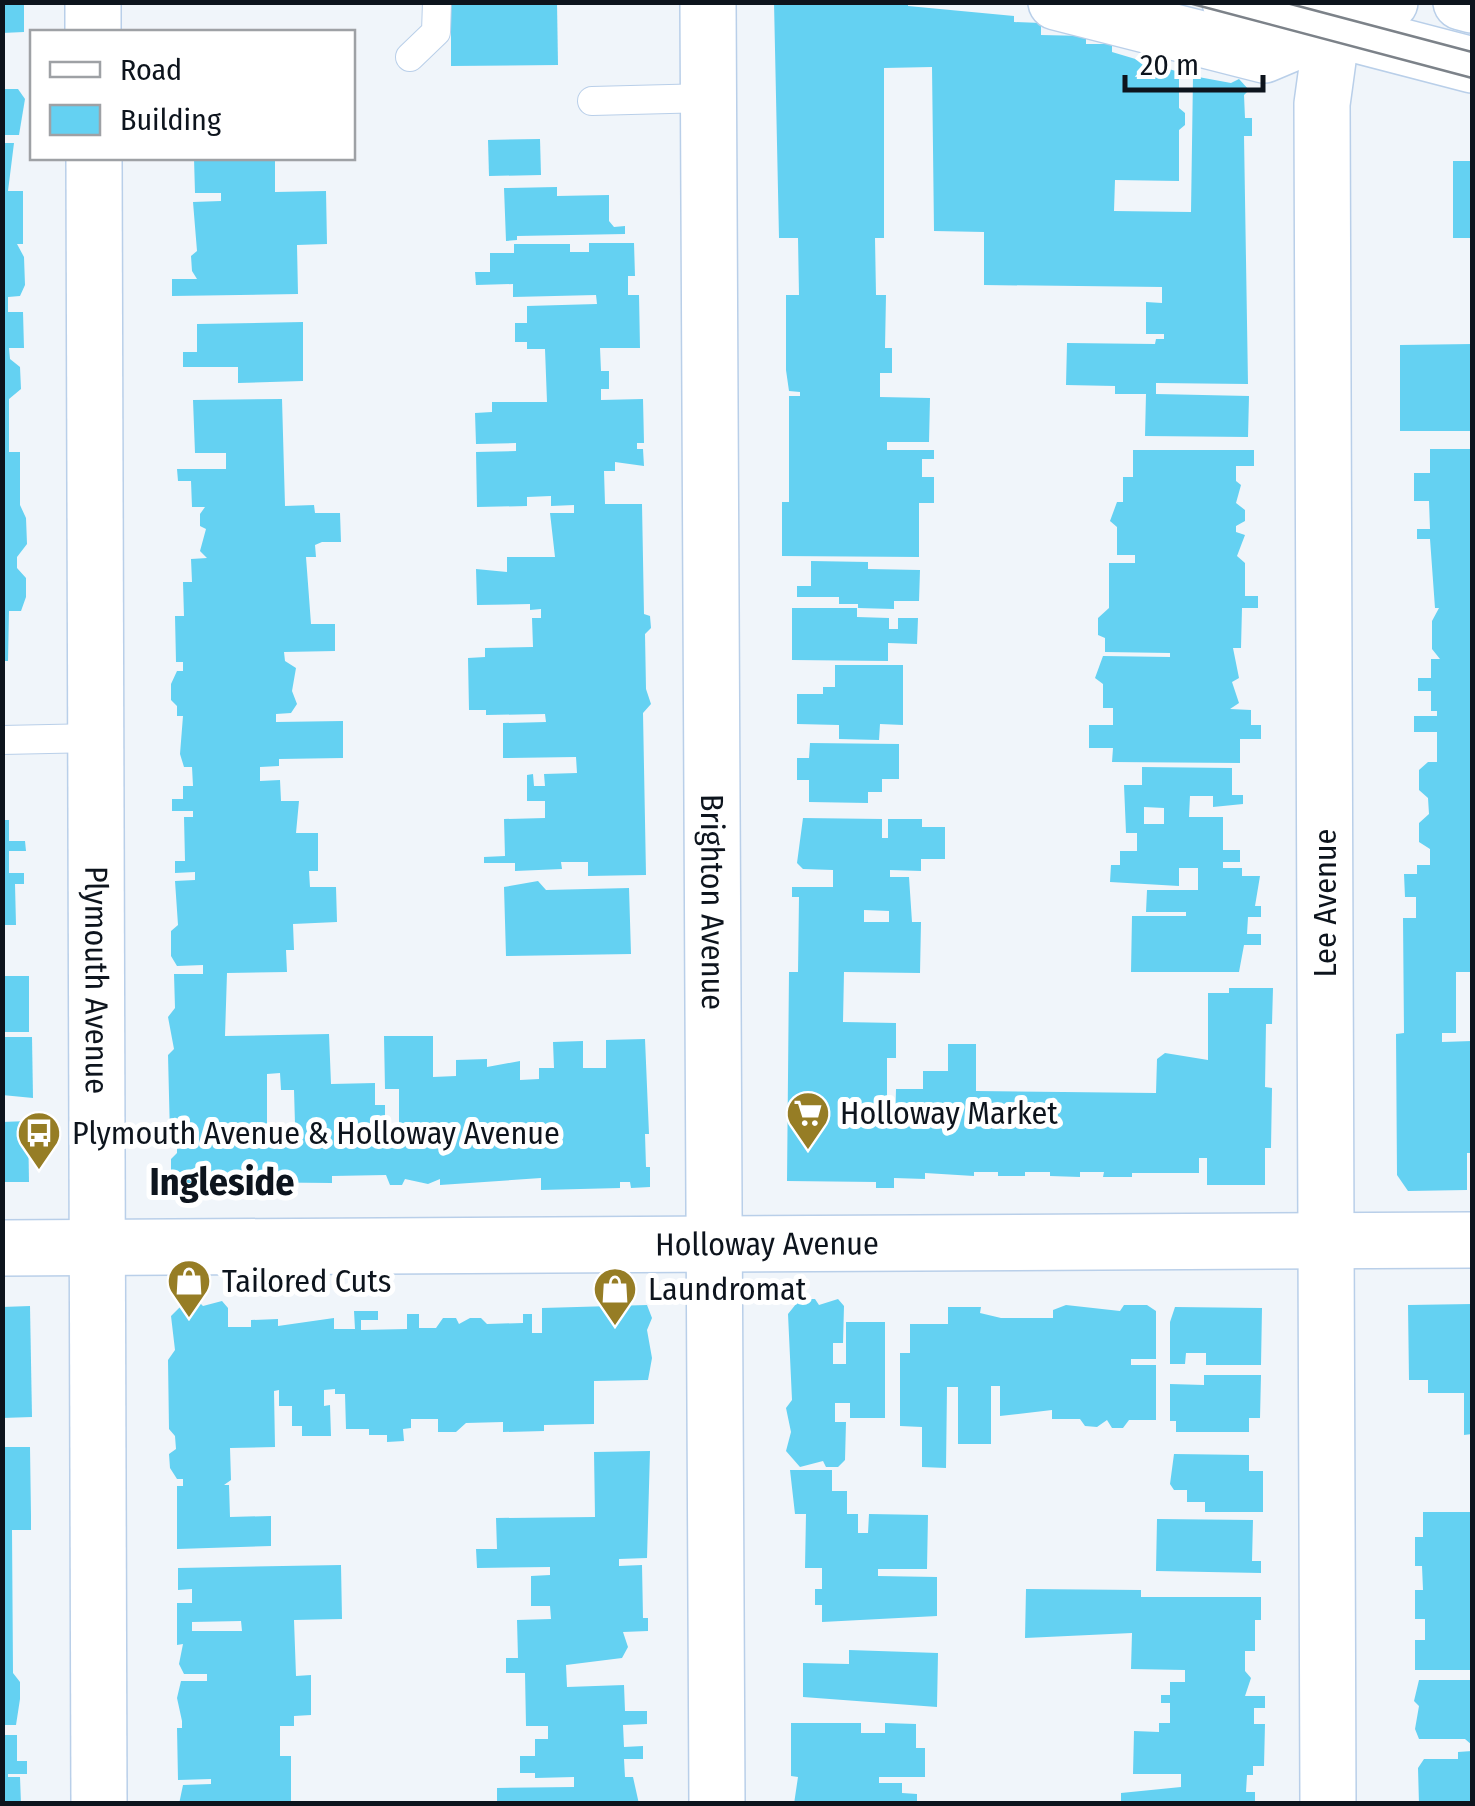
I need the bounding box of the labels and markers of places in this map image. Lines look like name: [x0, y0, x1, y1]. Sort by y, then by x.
supermarket icon: Holloway Market: [785, 1090, 831, 1151]
place label: Holloway Market: [840, 1094, 1058, 1132]
bus stop icon: Plymouth Avenue & Holloway Avenue: [16, 1110, 62, 1171]
place label: Plymouth Avenue & Holloway Avenue: [72, 1114, 560, 1152]
shop icon: Tailored Cuts: [166, 1258, 212, 1319]
place label: Tailored Cuts: [222, 1262, 391, 1300]
shop icon: Laundromat: [592, 1266, 638, 1327]
place label: Laundromat: [648, 1270, 807, 1308]

